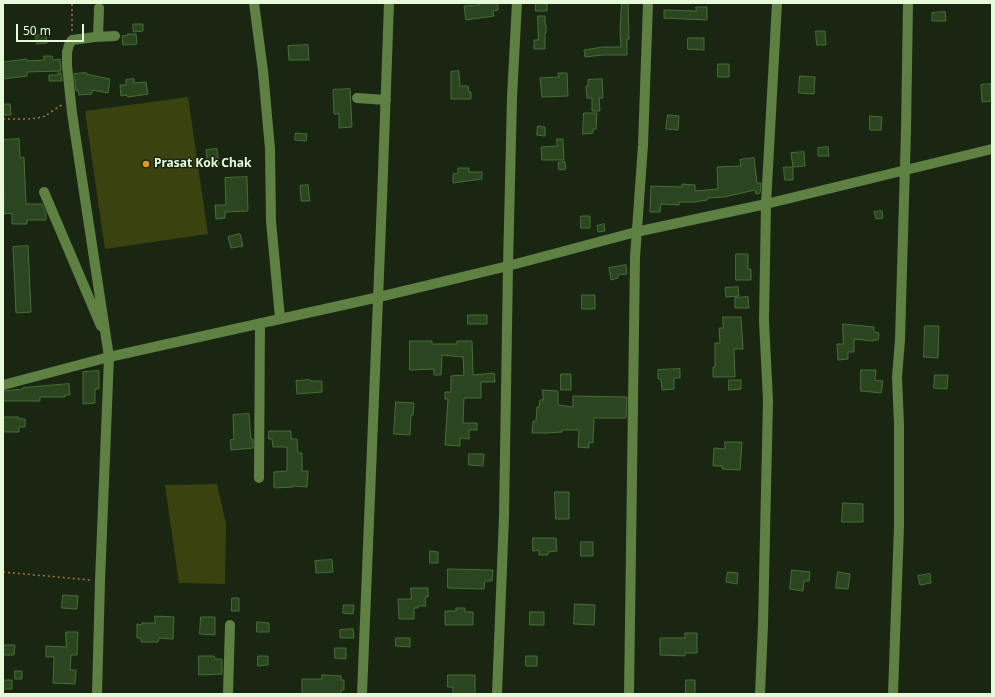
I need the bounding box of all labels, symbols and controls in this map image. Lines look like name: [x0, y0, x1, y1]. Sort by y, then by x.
scale bar: [18, 16, 86, 42]
text: 50 m: [23, 22, 51, 39]
place label: Prasat Kok Chak: [154, 157, 251, 171]
marker: Prasat Kok Chak: [141, 159, 151, 169]

